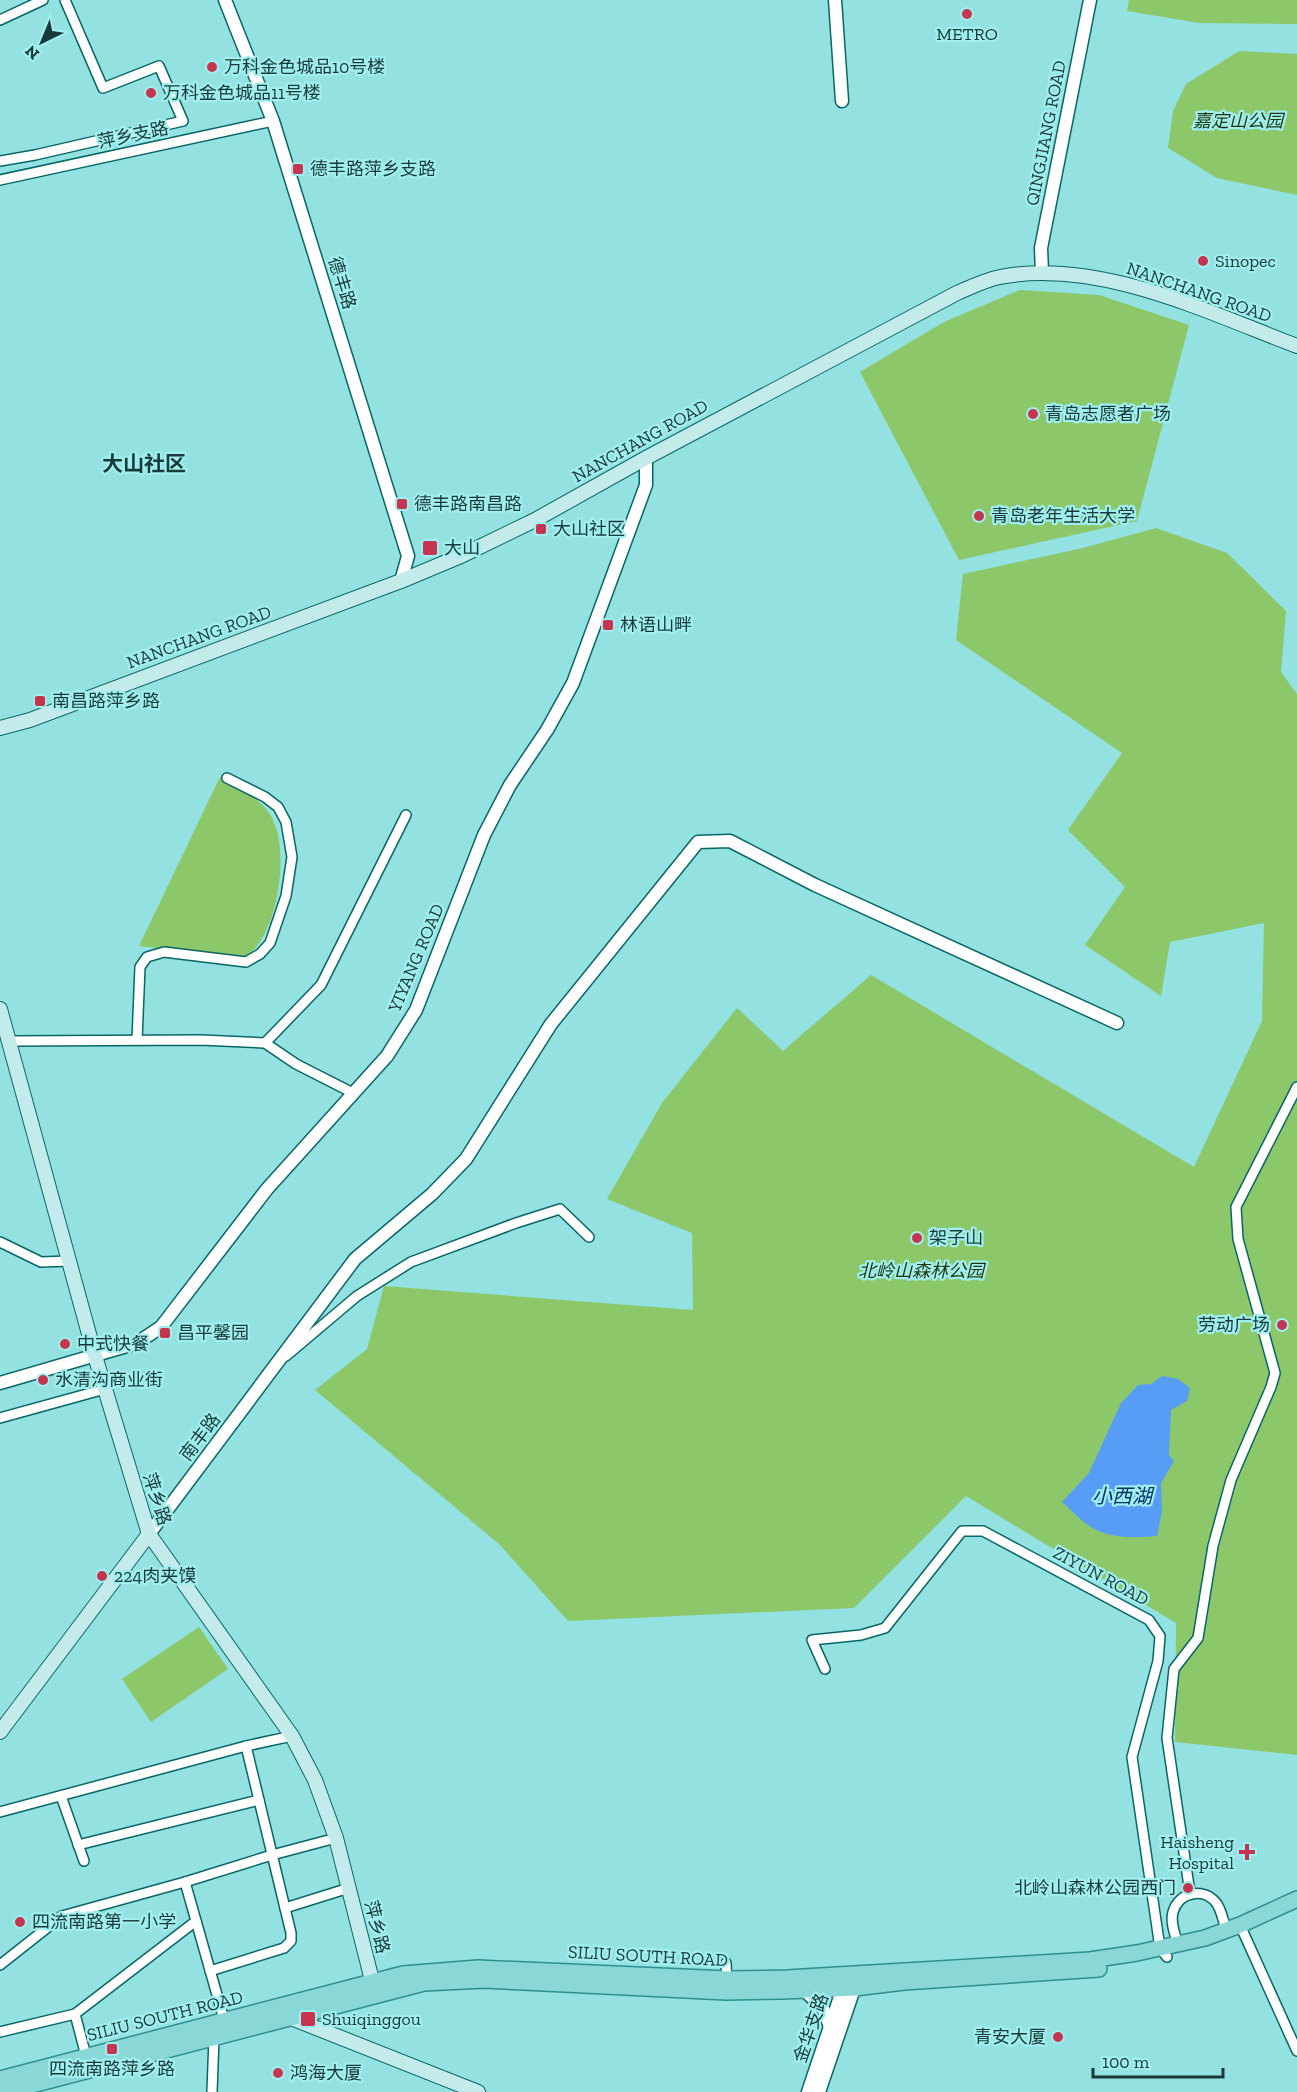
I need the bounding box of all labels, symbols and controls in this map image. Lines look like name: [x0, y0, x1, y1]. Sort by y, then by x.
marker: METRO: [960, 7, 974, 21]
north arrow: [12, 12, 72, 72]
place label: METRO: [936, 23, 998, 45]
text: N: [21, 42, 43, 64]
place label: 万科金色城品10号楼: [224, 56, 385, 78]
street label: QINGJIANG ROAD: [1021, 59, 1071, 207]
marker: 万科金色城品10号楼: [205, 60, 219, 74]
place label: 万科金色城品11号楼: [163, 82, 321, 104]
marker: 万科金色城品11号楼: [144, 86, 158, 100]
park label: 嘉定山公园: [1193, 110, 1286, 132]
street label: 萍乡支路: [95, 117, 171, 153]
place label: 德丰路萍乡支路: [310, 158, 436, 180]
marker: 德丰路萍乡支路: [291, 162, 305, 176]
place label: Sinopec: [1215, 250, 1276, 272]
street label: 德丰路: [324, 254, 360, 312]
marker: Sinopec: [1196, 254, 1210, 268]
street label: NANCHANG ROAD: [1124, 257, 1274, 327]
street label: NANCHANG ROAD: [568, 395, 712, 487]
place label: 青岛志愿者广场: [1045, 403, 1171, 425]
marker: 青岛志愿者广场: [1026, 407, 1040, 421]
district label: 大山社区: [102, 451, 186, 476]
place label: 德丰路南昌路: [414, 493, 522, 515]
marker: 德丰路南昌路: [395, 497, 409, 511]
place label: 青岛老年生活大学: [991, 505, 1135, 527]
marker: 青岛老年生活大学: [972, 509, 986, 523]
place label: 大山社区: [553, 518, 625, 540]
marker: 大山社区: [534, 522, 548, 536]
place label: 大山: [444, 537, 480, 559]
marker: 大山: [421, 539, 439, 557]
street label: NANCHANG ROAD: [124, 601, 274, 673]
place label: 林语山畔: [620, 614, 692, 636]
marker: 林语山畔: [601, 618, 615, 632]
place label: 南昌路萍乡路: [52, 690, 160, 712]
marker: 南昌路萍乡路: [33, 694, 47, 708]
street label: YIYANG ROAD: [383, 900, 449, 1016]
place label: 架子山: [929, 1227, 983, 1249]
marker: 架子山: [910, 1231, 924, 1245]
park label: 北岭山森林公园: [858, 1260, 987, 1282]
place label: 劳动广场: [1198, 1314, 1270, 1336]
marker: 劳动广场: [1275, 1318, 1289, 1332]
place label: 昌平馨园: [177, 1322, 249, 1344]
marker: 昌平馨园: [158, 1326, 172, 1340]
place label: 中式快餐: [77, 1333, 149, 1355]
marker: 中式快餐: [58, 1337, 72, 1351]
place label: 水清沟商业街: [55, 1369, 163, 1391]
marker: 水清沟商业街: [36, 1373, 50, 1387]
street label: 南丰路: [175, 1409, 225, 1465]
street label: 萍乡路: [138, 1470, 176, 1528]
water label: 小西湖: [1092, 1484, 1155, 1508]
street label: ZIYUN ROAD: [1049, 1542, 1153, 1610]
place label: 224肉夹馍: [114, 1565, 196, 1587]
marker: 224肉夹馍: [95, 1569, 109, 1583]
place label: Haisheng Hospital: [1160, 1831, 1234, 1874]
marker: Haisheng Hospital: [1238, 1843, 1256, 1861]
place label: 北岭山森林公园西门: [1014, 1877, 1176, 1899]
marker: 北岭山森林公园西门: [1181, 1881, 1195, 1895]
street label: 萍乡路: [360, 1898, 394, 1956]
place label: 四流南路第一小学: [32, 1911, 176, 1933]
marker: 四流南路第一小学: [13, 1915, 27, 1929]
street label: SILIU SOUTH ROAD: [567, 1941, 729, 1971]
street label: SILIU SOUTH ROAD: [85, 1986, 245, 2046]
street label: 金华支路: [789, 1990, 833, 2066]
place label: Shuiqinggou: [322, 2008, 421, 2030]
marker: Shuiqinggou: [299, 2010, 317, 2028]
place label: 青安大厦: [974, 2026, 1046, 2048]
marker: 青安大厦: [1051, 2030, 1065, 2044]
scale bar: [1093, 2041, 1224, 2079]
marker: 四流南路萍乡路: [105, 2042, 119, 2056]
text: 100 m: [1102, 2051, 1150, 2073]
place label: 四流南路萍乡路: [49, 2058, 175, 2080]
place label: 鸿海大厦: [290, 2062, 362, 2084]
marker: 鸿海大厦: [271, 2066, 285, 2080]

